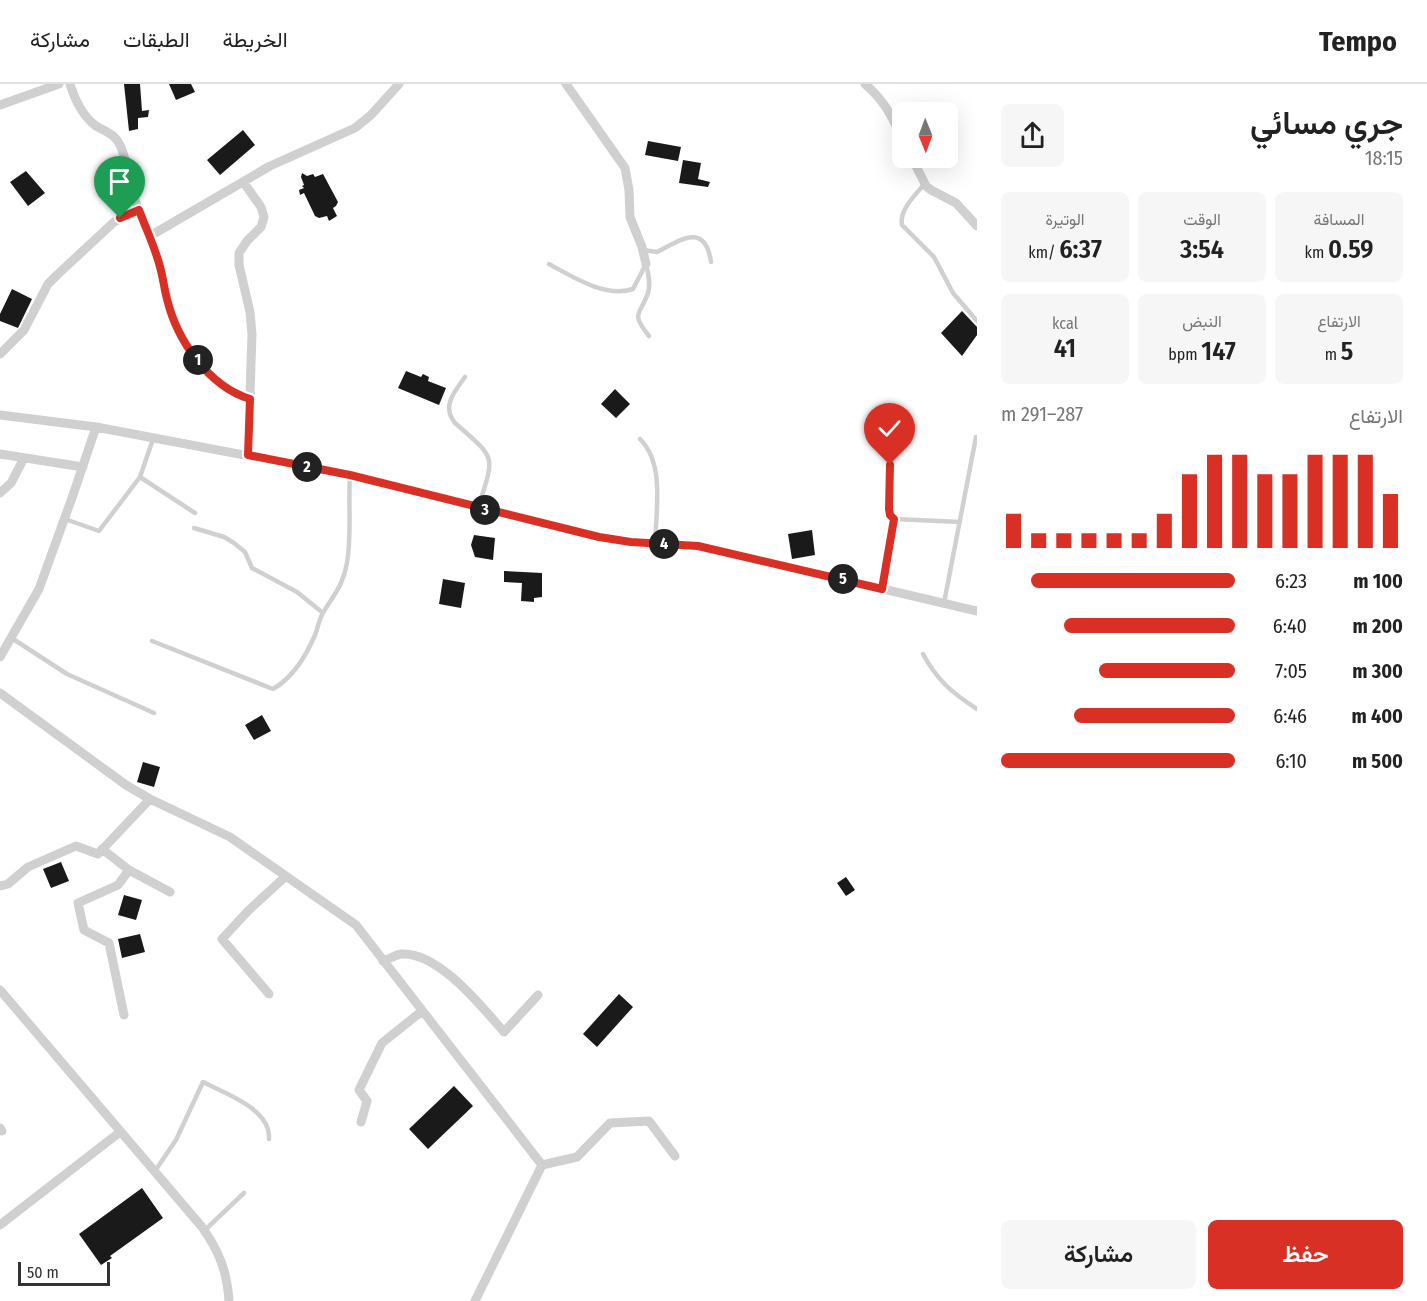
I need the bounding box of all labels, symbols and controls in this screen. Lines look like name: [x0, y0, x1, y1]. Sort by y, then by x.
text: Tempo: [1319, 25, 1397, 58]
text: مشاركة: [30, 27, 90, 53]
text: الطبقات: [123, 27, 190, 53]
text: الخريطة: [223, 27, 288, 53]
north arrow: [892, 102, 958, 168]
map controls: [892, 102, 958, 168]
text: جري مسائي: [1250, 103, 1403, 143]
button: share: [1001, 104, 1064, 167]
text: 18:15: [1365, 146, 1403, 170]
pin: [94, 156, 145, 218]
icon: arrive: [103, 165, 136, 198]
text: الوتيرة: [1045, 210, 1085, 229]
text: الوقت: [1183, 210, 1221, 229]
text: المسافة: [1314, 210, 1364, 229]
text: 6:37: [1059, 234, 1102, 265]
text: 3:54: [1180, 234, 1224, 265]
text: 0.59: [1328, 234, 1374, 265]
text: /km: [1028, 243, 1059, 262]
text: km: [1304, 243, 1328, 262]
text: النبض: [1182, 312, 1222, 331]
text: الارتفاع: [1317, 312, 1361, 331]
text: kcal: [1052, 314, 1078, 333]
text: 41: [1054, 333, 1076, 364]
text: 147: [1201, 336, 1236, 367]
text: 5: [1341, 336, 1353, 367]
pin: 1: [183, 345, 213, 375]
text: bpm: [1168, 345, 1201, 364]
text: m: [1325, 345, 1341, 364]
text: 1: [195, 350, 201, 369]
text: 287–291 m: [1001, 402, 1083, 426]
pin: [864, 403, 915, 465]
text: الارتفاع: [1349, 404, 1403, 428]
icon: check: [873, 412, 906, 445]
pin: 2: [292, 452, 322, 482]
text: 2: [303, 457, 311, 476]
pin: 3: [470, 495, 500, 525]
text: 3: [481, 500, 489, 519]
pin: 4: [649, 529, 679, 559]
text: 4: [660, 534, 668, 553]
pin: 5: [828, 564, 858, 594]
text: 5: [839, 569, 847, 588]
text: 6:23: [1275, 569, 1307, 593]
text: 100 m: [1353, 569, 1403, 593]
text: 6:40: [1273, 614, 1307, 638]
text: 200 m: [1352, 614, 1403, 638]
text: 7:05: [1275, 659, 1307, 683]
text: 300 m: [1352, 659, 1403, 683]
text: 6:46: [1273, 704, 1307, 728]
text: 400 m: [1351, 704, 1403, 728]
text: 6:10: [1275, 749, 1307, 773]
text: 500 m: [1352, 749, 1403, 773]
button: مشاركة: [1001, 1220, 1196, 1289]
button: حفظ: [1208, 1220, 1403, 1289]
scale bar: [18, 1259, 110, 1286]
text: 50 m: [27, 1263, 59, 1282]

